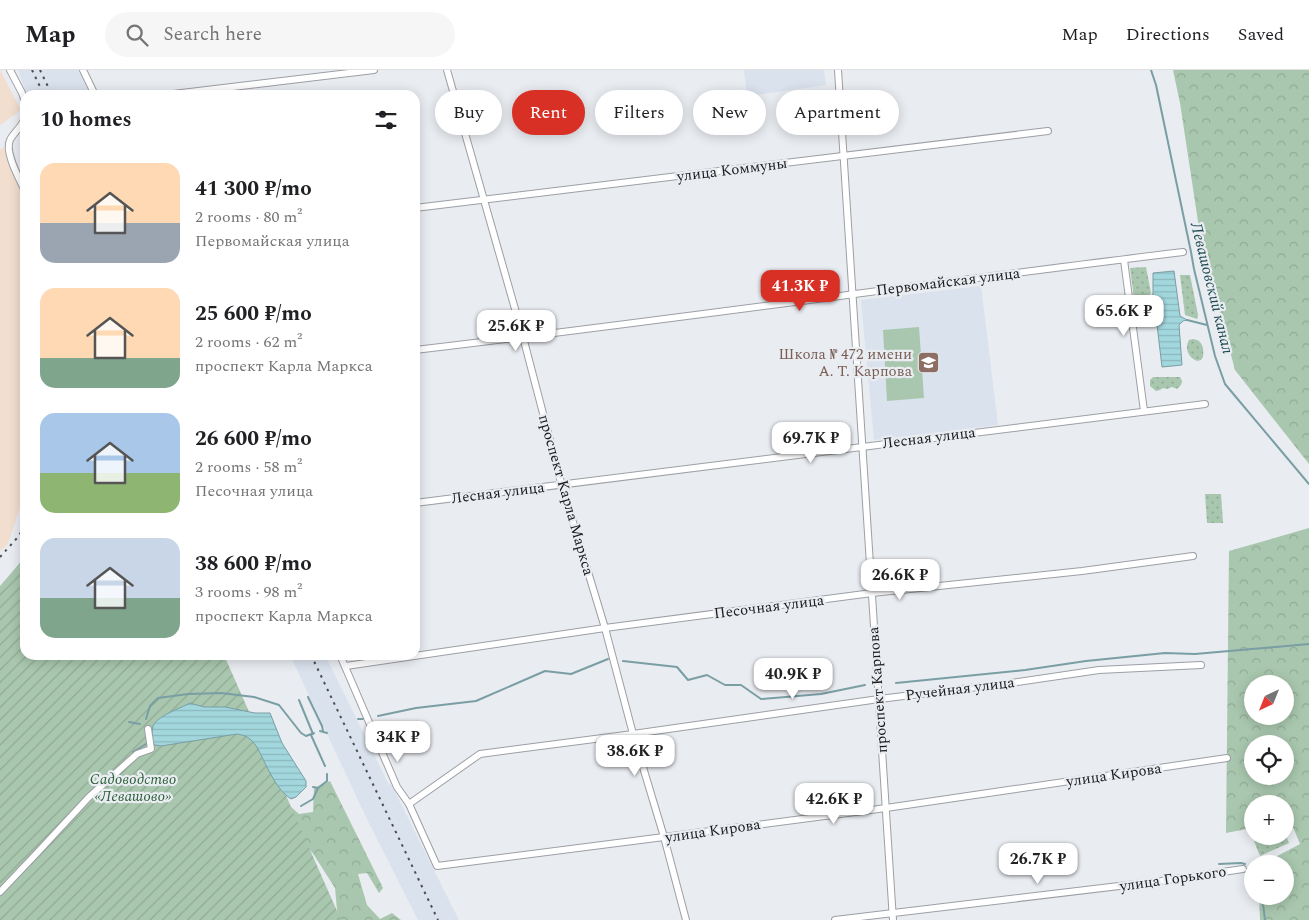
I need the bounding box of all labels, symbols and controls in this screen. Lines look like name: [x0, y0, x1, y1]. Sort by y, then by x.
search box: [105, 12, 455, 57]
text: Map: [25, 17, 75, 53]
text: Search here: [163, 20, 262, 49]
icon: search: [123, 21, 151, 49]
text: Map: [1062, 21, 1098, 48]
text: Directions: [1126, 21, 1210, 48]
text: Saved: [1238, 21, 1284, 48]
chip: Buy: [435, 90, 502, 135]
chip: Rent: [512, 90, 585, 135]
chip: Filters: [595, 90, 683, 135]
chip: New: [693, 90, 766, 135]
chip: Apartment: [776, 90, 899, 135]
text: 10 homes: [40, 104, 132, 136]
icon: filters: [372, 106, 400, 134]
street label: улица Коммуны: [674, 152, 789, 188]
text: 41 300 ₽/mo: [195, 173, 312, 205]
icon: home: [80, 183, 140, 243]
text: 2 rooms · 80 m²: [195, 205, 302, 229]
water label: Левашовский канал: [1184, 219, 1240, 357]
text: Первомайская улица: [195, 229, 350, 253]
street label: Первомайская улица: [875, 262, 1022, 302]
pin: 41.3K ₽: [754, 270, 846, 312]
text: 41.3K ₽: [772, 274, 828, 298]
pin: 65.6K ₽: [1078, 294, 1170, 337]
text: 25 600 ₽/mo: [195, 298, 312, 330]
text: 65.6K ₽: [1096, 299, 1152, 323]
icon: home: [80, 308, 140, 368]
pin: 25.6K ₽: [470, 310, 562, 352]
text: 25.6K ₽: [488, 314, 544, 338]
text: 2 rooms · 62 m²: [195, 330, 302, 354]
place label: Школа № 472 имени А. Т. Карпова: [778, 343, 913, 383]
school or university icon: Школа № 472 имени А. Т. Карпова: [916, 351, 940, 375]
text: проспект Карла Маркса: [195, 354, 373, 378]
street label: проспект Карла Маркса: [532, 412, 600, 579]
street label: Лесная улица: [881, 421, 978, 455]
pin: 69.7K ₽: [765, 422, 857, 464]
text: 26 600 ₽/mo: [195, 423, 312, 455]
text: 69.7K ₽: [783, 426, 839, 450]
icon: home: [80, 433, 140, 493]
text: 2 rooms · 58 m²: [195, 455, 302, 479]
street label: Лесная улица: [450, 476, 547, 510]
text: Песочная улица: [195, 479, 313, 503]
text: 38 600 ₽/mo: [195, 548, 312, 580]
icon: home: [80, 558, 140, 618]
pin: 26.6K ₽: [854, 558, 946, 601]
text: 26.6K ₽: [872, 563, 928, 587]
text: 3 rooms · 98 m²: [195, 580, 302, 604]
street label: Песочная улица: [713, 589, 826, 625]
text: проспект Карла Маркса: [195, 604, 373, 628]
street label: проспект Карпова: [862, 625, 894, 754]
pin: 40.9K ₽: [747, 658, 839, 700]
text: 40.9K ₽: [765, 662, 821, 686]
street label: Ручейная улица: [904, 671, 1017, 707]
north arrow: [1244, 675, 1294, 725]
map controls: [1244, 675, 1294, 905]
pin: 34K ₽: [363, 720, 433, 763]
text: 34K ₽: [376, 725, 420, 749]
pin: 38.6K ₽: [589, 734, 681, 777]
button: locate: [1244, 735, 1294, 785]
text: 38.6K ₽: [607, 739, 663, 763]
street label: улица Кирова: [1064, 757, 1164, 793]
park label: Садоводство «Левашово»: [90, 768, 176, 808]
pin: 42.6K ₽: [788, 782, 880, 825]
text: 42.6K ₽: [806, 787, 862, 811]
button: +: [1244, 795, 1294, 845]
street label: улица Кирова: [663, 813, 763, 849]
pin: 26.7K ₽: [992, 842, 1084, 885]
text: 26.7K ₽: [1010, 847, 1066, 871]
button: −: [1244, 855, 1294, 905]
street label: улица Горького: [1117, 860, 1228, 898]

